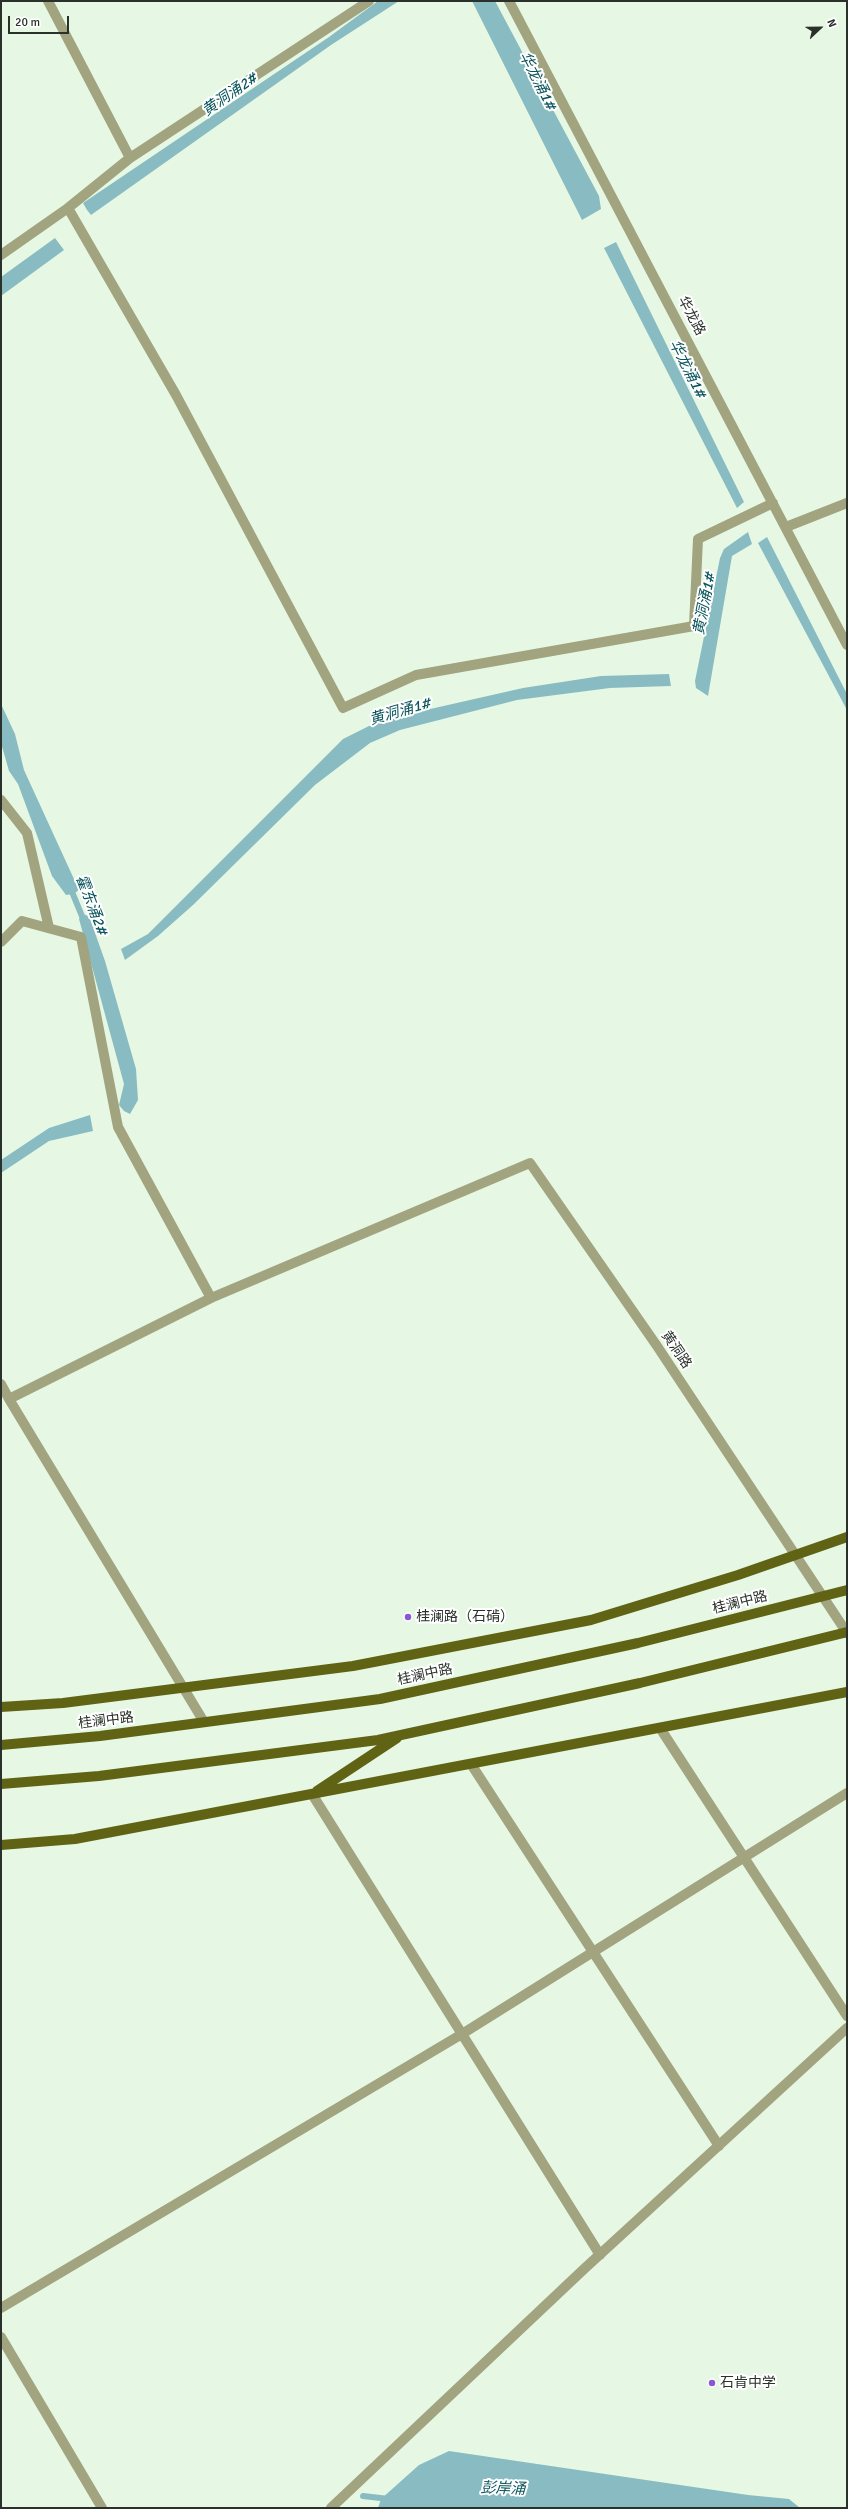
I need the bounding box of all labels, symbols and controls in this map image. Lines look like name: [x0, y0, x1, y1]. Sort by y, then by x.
scale bar: [10, 8, 71, 34]
north arrow: [800, 8, 840, 48]
text: 20 m: [15, 15, 40, 30]
text: N: [824, 17, 839, 29]
water label: 华龙涌1#: [515, 49, 559, 113]
water label: 黄洞涌2#: [199, 70, 261, 120]
street label: 华龙路: [674, 294, 708, 338]
water label: 华龙涌1#: [665, 337, 709, 401]
water label: 黄洞涌1#: [690, 571, 720, 637]
water label: 黄洞涌1#: [367, 695, 433, 729]
water label: 霍东涌2#: [71, 872, 111, 938]
street label: 黄洞路: [657, 1328, 695, 1372]
street label: 桂澜中路: [711, 1588, 769, 1618]
place label: 桂澜路（石𬒔）: [416, 1609, 514, 1625]
marker: 桂澜路（石𬒔）: [403, 1612, 413, 1622]
street label: 桂澜中路: [396, 1661, 454, 1689]
street label: 桂澜中路: [77, 1709, 135, 1733]
place label: 石肯中学: [720, 2375, 776, 2391]
marker: 石肯中学: [707, 2378, 717, 2388]
water label: 彭岸涌: [480, 2479, 526, 2499]

